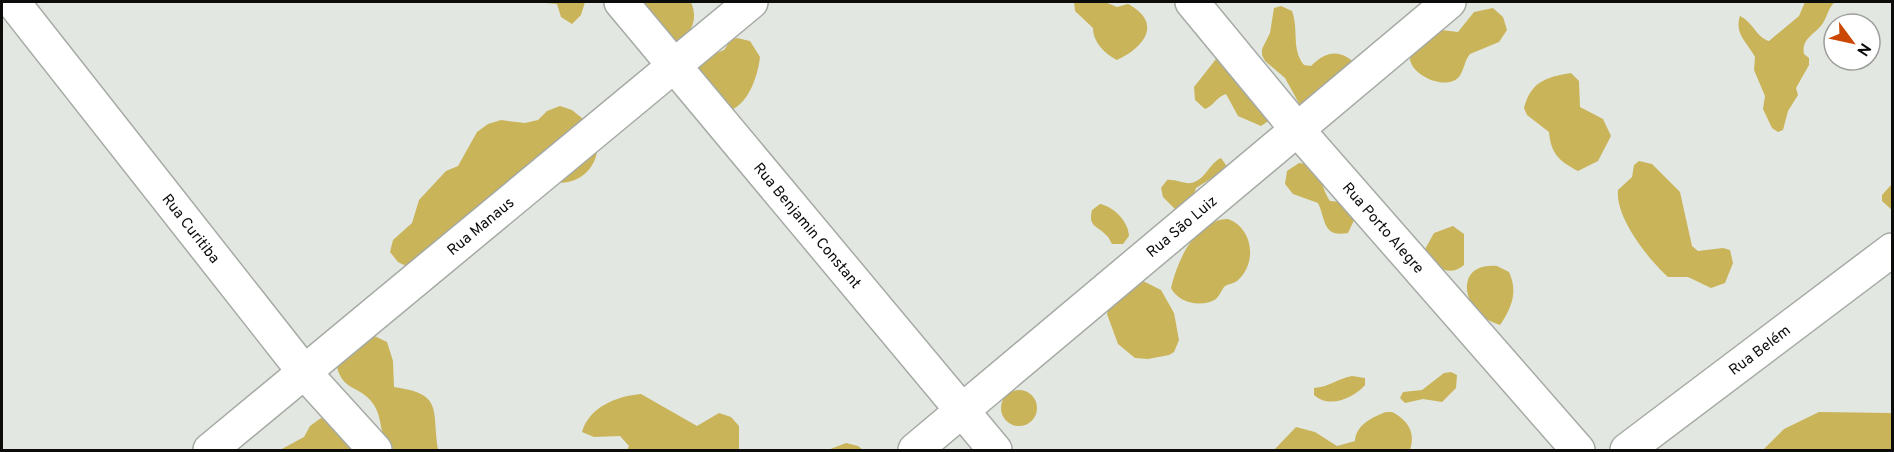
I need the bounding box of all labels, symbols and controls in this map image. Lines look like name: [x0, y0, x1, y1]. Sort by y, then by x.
north arrow: [1822, 12, 1882, 72]
text: N: [1851, 39, 1874, 59]
street label: Rua Benjamin Constant: [748, 160, 864, 293]
street label: Rua Porto Alegre: [1337, 179, 1427, 278]
street label: Rua Curitiba: [157, 191, 223, 268]
street label: Rua São Luiz: [1143, 192, 1222, 263]
street label: Rua Manaus: [444, 194, 519, 261]
street label: Rua Belém: [1726, 322, 1795, 381]

